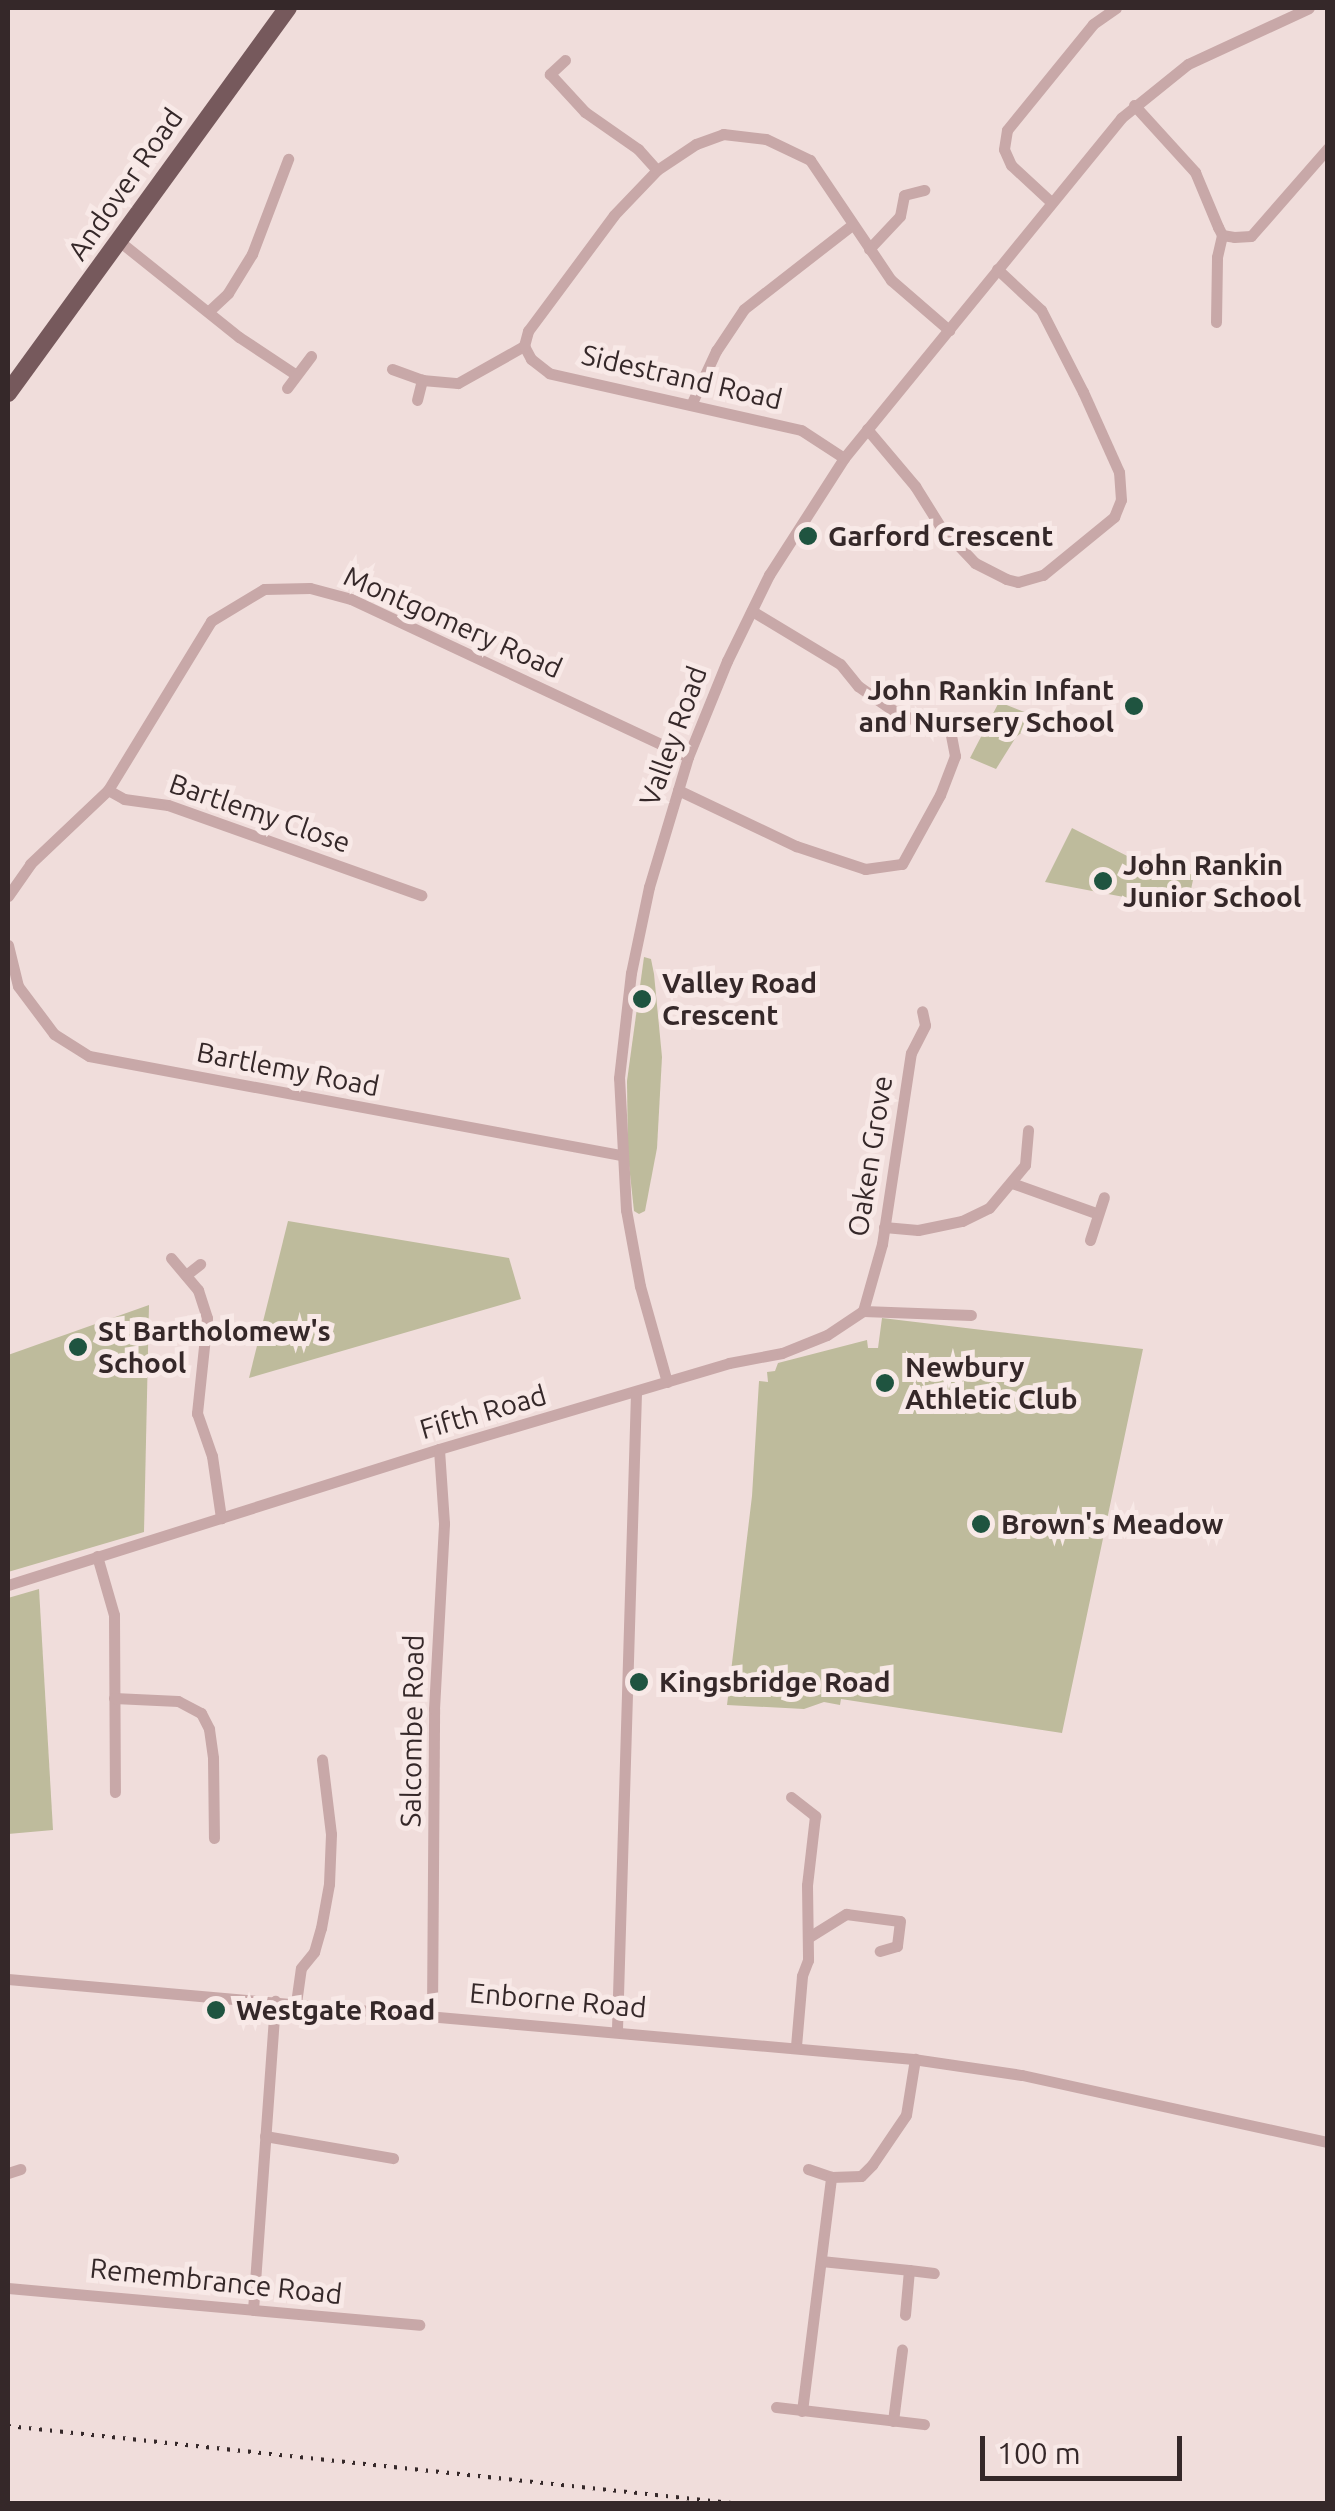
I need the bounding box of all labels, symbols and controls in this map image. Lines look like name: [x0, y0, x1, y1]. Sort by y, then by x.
street label: Andover Road: [60, 102, 190, 266]
street label: Sidestrand Road: [578, 338, 786, 416]
place label: Garford Crescent: [828, 519, 1053, 553]
marker: Garford Crescent: [797, 525, 819, 547]
street label: Montgomery Road: [339, 559, 567, 685]
street label: Valley Road: [632, 662, 714, 810]
place label: John Rankin Infant and Nursery School: [859, 673, 1114, 739]
marker: John Rankin Infant and Nursery School: [1123, 695, 1145, 717]
street label: Bartlemy Close: [165, 766, 355, 860]
place label: John Rankin Junior School: [1123, 848, 1301, 914]
marker: John Rankin Junior School: [1092, 870, 1114, 892]
place label: Valley Road Crescent: [662, 966, 817, 1032]
marker: Valley Road Crescent: [631, 988, 653, 1010]
street label: Bartlemy Road: [194, 1035, 382, 1103]
street label: Oaken Grove: [841, 1073, 899, 1239]
place label: St Bartholomew's School: [98, 1314, 331, 1380]
marker: St Bartholomew's School: [67, 1336, 89, 1358]
place label: Newbury Athletic Club: [905, 1350, 1078, 1416]
marker: Newbury Athletic Club: [874, 1372, 896, 1394]
street label: Fifth Road: [416, 1378, 550, 1446]
place label: Brown's Meadow: [1001, 1507, 1223, 1541]
marker: Brown's Meadow: [970, 1513, 992, 1535]
street label: Salcombe Road: [394, 1634, 430, 1828]
place label: Kingsbridge Road: [659, 1665, 891, 1699]
marker: Kingsbridge Road: [628, 1671, 650, 1693]
street label: Enborne Road: [468, 1976, 648, 2024]
place label: Westgate Road: [236, 1993, 435, 2027]
marker: Westgate Road: [205, 1999, 227, 2021]
street label: Remembrance Road: [88, 2251, 344, 2311]
scale bar: [985, 2416, 1188, 2478]
text: 100 m: [997, 2436, 1081, 2470]

